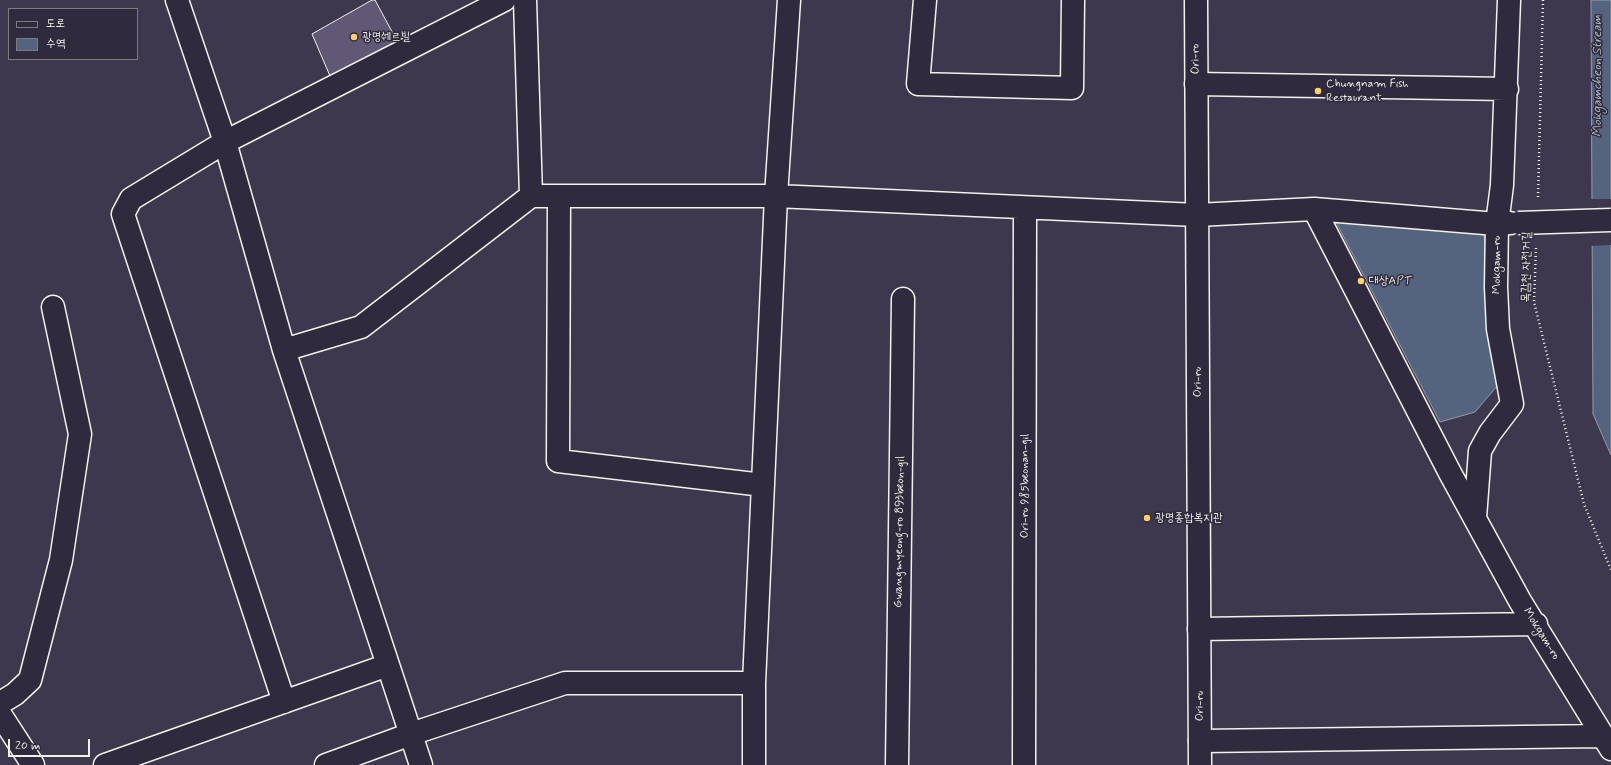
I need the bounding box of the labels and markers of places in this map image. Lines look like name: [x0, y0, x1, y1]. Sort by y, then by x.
place label: 광명쉐르빌: [362, 30, 410, 44]
marker: 광명쉐르빌: [349, 32, 359, 42]
place label: Chungnam Fish Restaurant: [1326, 77, 1409, 105]
marker: Chungnam Fish Restaurant: [1313, 86, 1323, 96]
place label: 대상APT: [1369, 274, 1412, 288]
marker: 대상APT: [1356, 276, 1366, 286]
place label: 광명종합복지관: [1155, 511, 1223, 525]
marker: 광명종합복지관: [1142, 513, 1152, 523]

